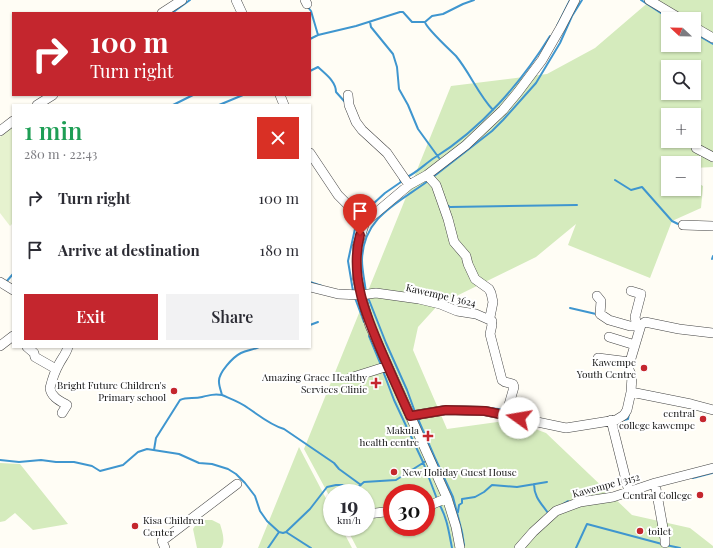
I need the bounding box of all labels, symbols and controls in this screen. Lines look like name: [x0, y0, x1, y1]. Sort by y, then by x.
north arrow: [661, 12, 701, 52]
map controls: [661, 12, 701, 196]
text: 100 m: [90, 23, 169, 60]
icon: right: [24, 28, 76, 80]
text: Turn right: [90, 59, 173, 83]
button: search: [661, 60, 701, 100]
button: +: [661, 108, 701, 148]
text: 1 min: [24, 114, 82, 146]
button: close: [257, 117, 299, 159]
text: 280 m · 22:43: [24, 145, 97, 162]
button: −: [661, 156, 701, 196]
icon: right: [24, 187, 46, 209]
text: Turn right: [58, 188, 131, 208]
text: 100 m: [258, 188, 299, 208]
pin: [343, 194, 377, 235]
icon: arrive: [349, 200, 371, 222]
icon: arrive: [24, 239, 46, 261]
text: Arrive at destination: [58, 240, 200, 260]
text: 180 m: [260, 240, 299, 260]
street label: Kawempe I 3624: [405, 280, 478, 310]
button: Exit: [24, 294, 158, 340]
button: Share: [166, 294, 299, 340]
place label: Kawempe Youth Centre: [576, 355, 636, 381]
marker: Kawempe Youth Centre: [639, 363, 649, 373]
place label: Amazing Grace Healthy Services Clinic: [261, 370, 367, 396]
marker: Amazing Grace Healthy Services Clinic: [370, 377, 382, 389]
place label: Bright Future Children's Primary school: [57, 378, 166, 404]
marker: Bright Future Children's Primary school: [169, 386, 179, 396]
position arrow: [498, 397, 540, 439]
place label: central college kawempe: [619, 406, 695, 432]
marker: central college kawempe: [698, 414, 708, 424]
place label: Makula health centre: [360, 423, 419, 449]
marker: Makula health centre: [422, 430, 434, 442]
place label: New Holiday Guest House: [402, 465, 517, 479]
marker: New Holiday Guest House: [389, 467, 399, 477]
street label: Kawempe I 3152: [571, 469, 641, 501]
speed limit sign: 30: [383, 484, 435, 536]
place label: Central College: [623, 488, 692, 502]
marker: Central College: [695, 490, 705, 500]
text: 19: [340, 491, 358, 518]
place label: Kisa Children Center: [143, 513, 204, 539]
text: km/h: [337, 513, 361, 527]
marker: Kisa Children Center: [130, 521, 140, 531]
place label: toilet: [648, 524, 672, 538]
marker: toilet: [635, 526, 645, 536]

